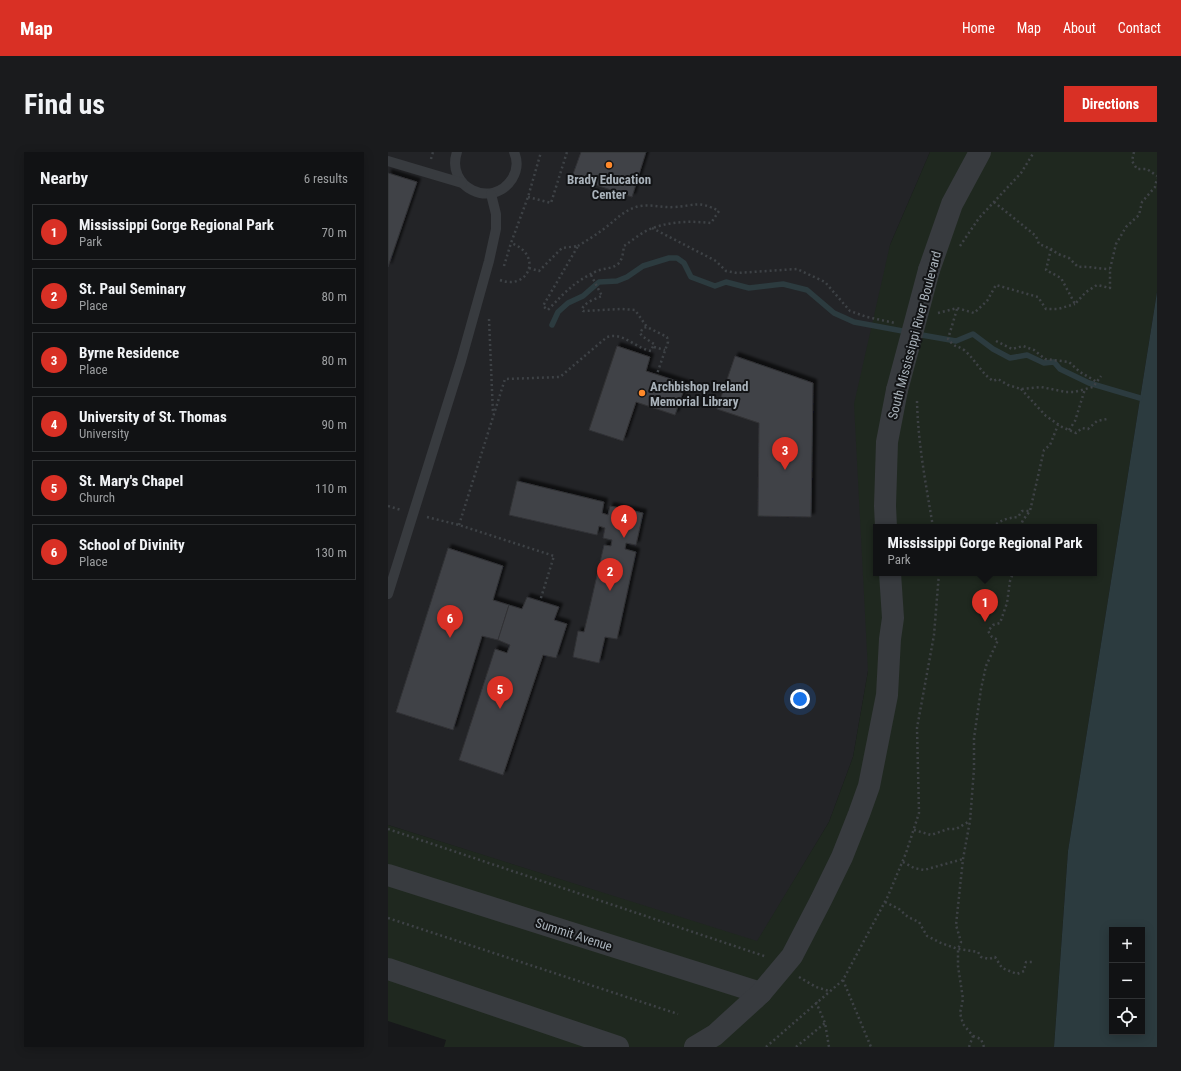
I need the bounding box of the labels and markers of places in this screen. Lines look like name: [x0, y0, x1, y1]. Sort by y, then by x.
marker: Brady Education Center: [604, 160, 614, 170]
place label: Brady Education Center: [567, 172, 651, 202]
place label: Archbishop Ireland Memorial Library: [650, 379, 748, 409]
marker: Archbishop Ireland Memorial Library: [637, 388, 647, 398]
pin: 3: [772, 437, 798, 470]
pin: 4: [611, 505, 637, 538]
pin: 2: [597, 558, 623, 591]
pin: 1: [972, 589, 998, 622]
pin: 6: [437, 605, 463, 638]
pin: 5: [487, 676, 513, 709]

